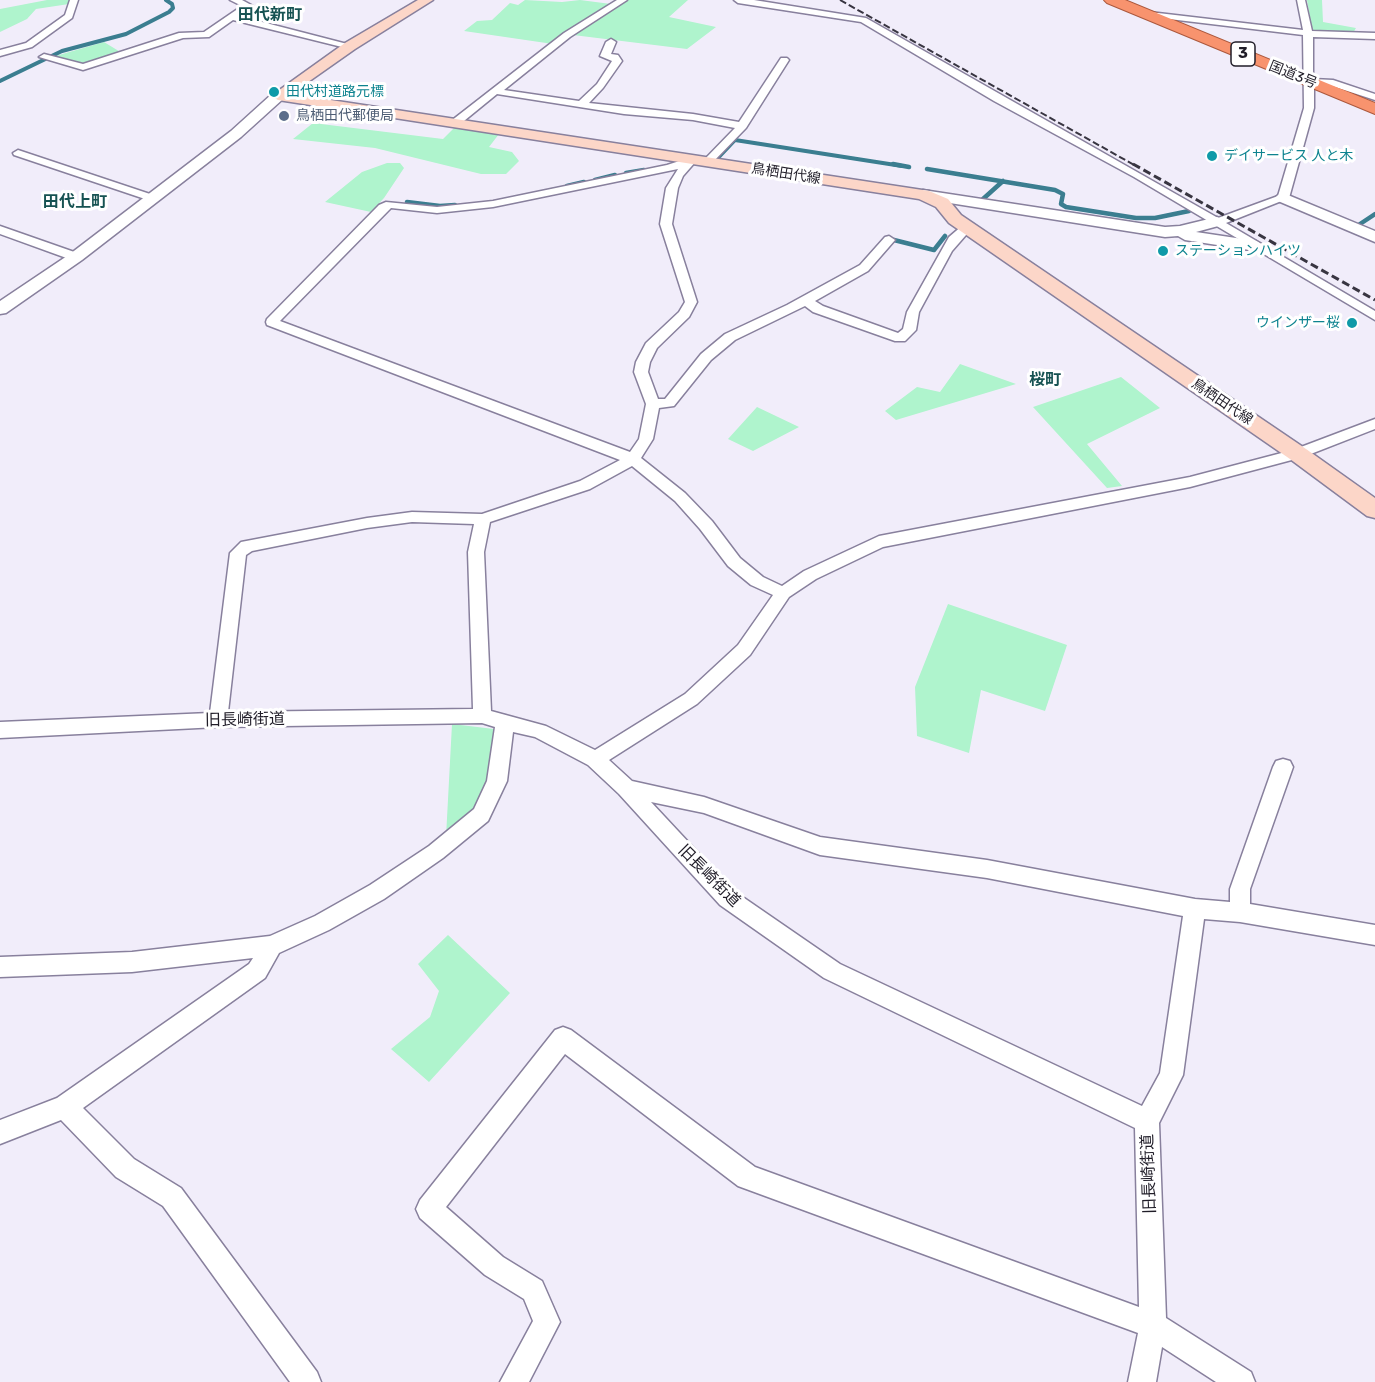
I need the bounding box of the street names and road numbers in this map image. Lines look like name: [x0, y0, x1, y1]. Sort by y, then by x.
road number: 3: [1231, 42, 1255, 66]
street label: 国道3号: [1266, 58, 1320, 92]
street label: 鳥栖田代線: [750, 160, 822, 188]
street label: 鳥栖田代線: [1188, 375, 1256, 429]
street label: 旧長崎街道: [205, 710, 285, 730]
street label: 旧長崎街道: [674, 841, 744, 911]
street label: 旧長崎街道: [1138, 1134, 1160, 1214]

